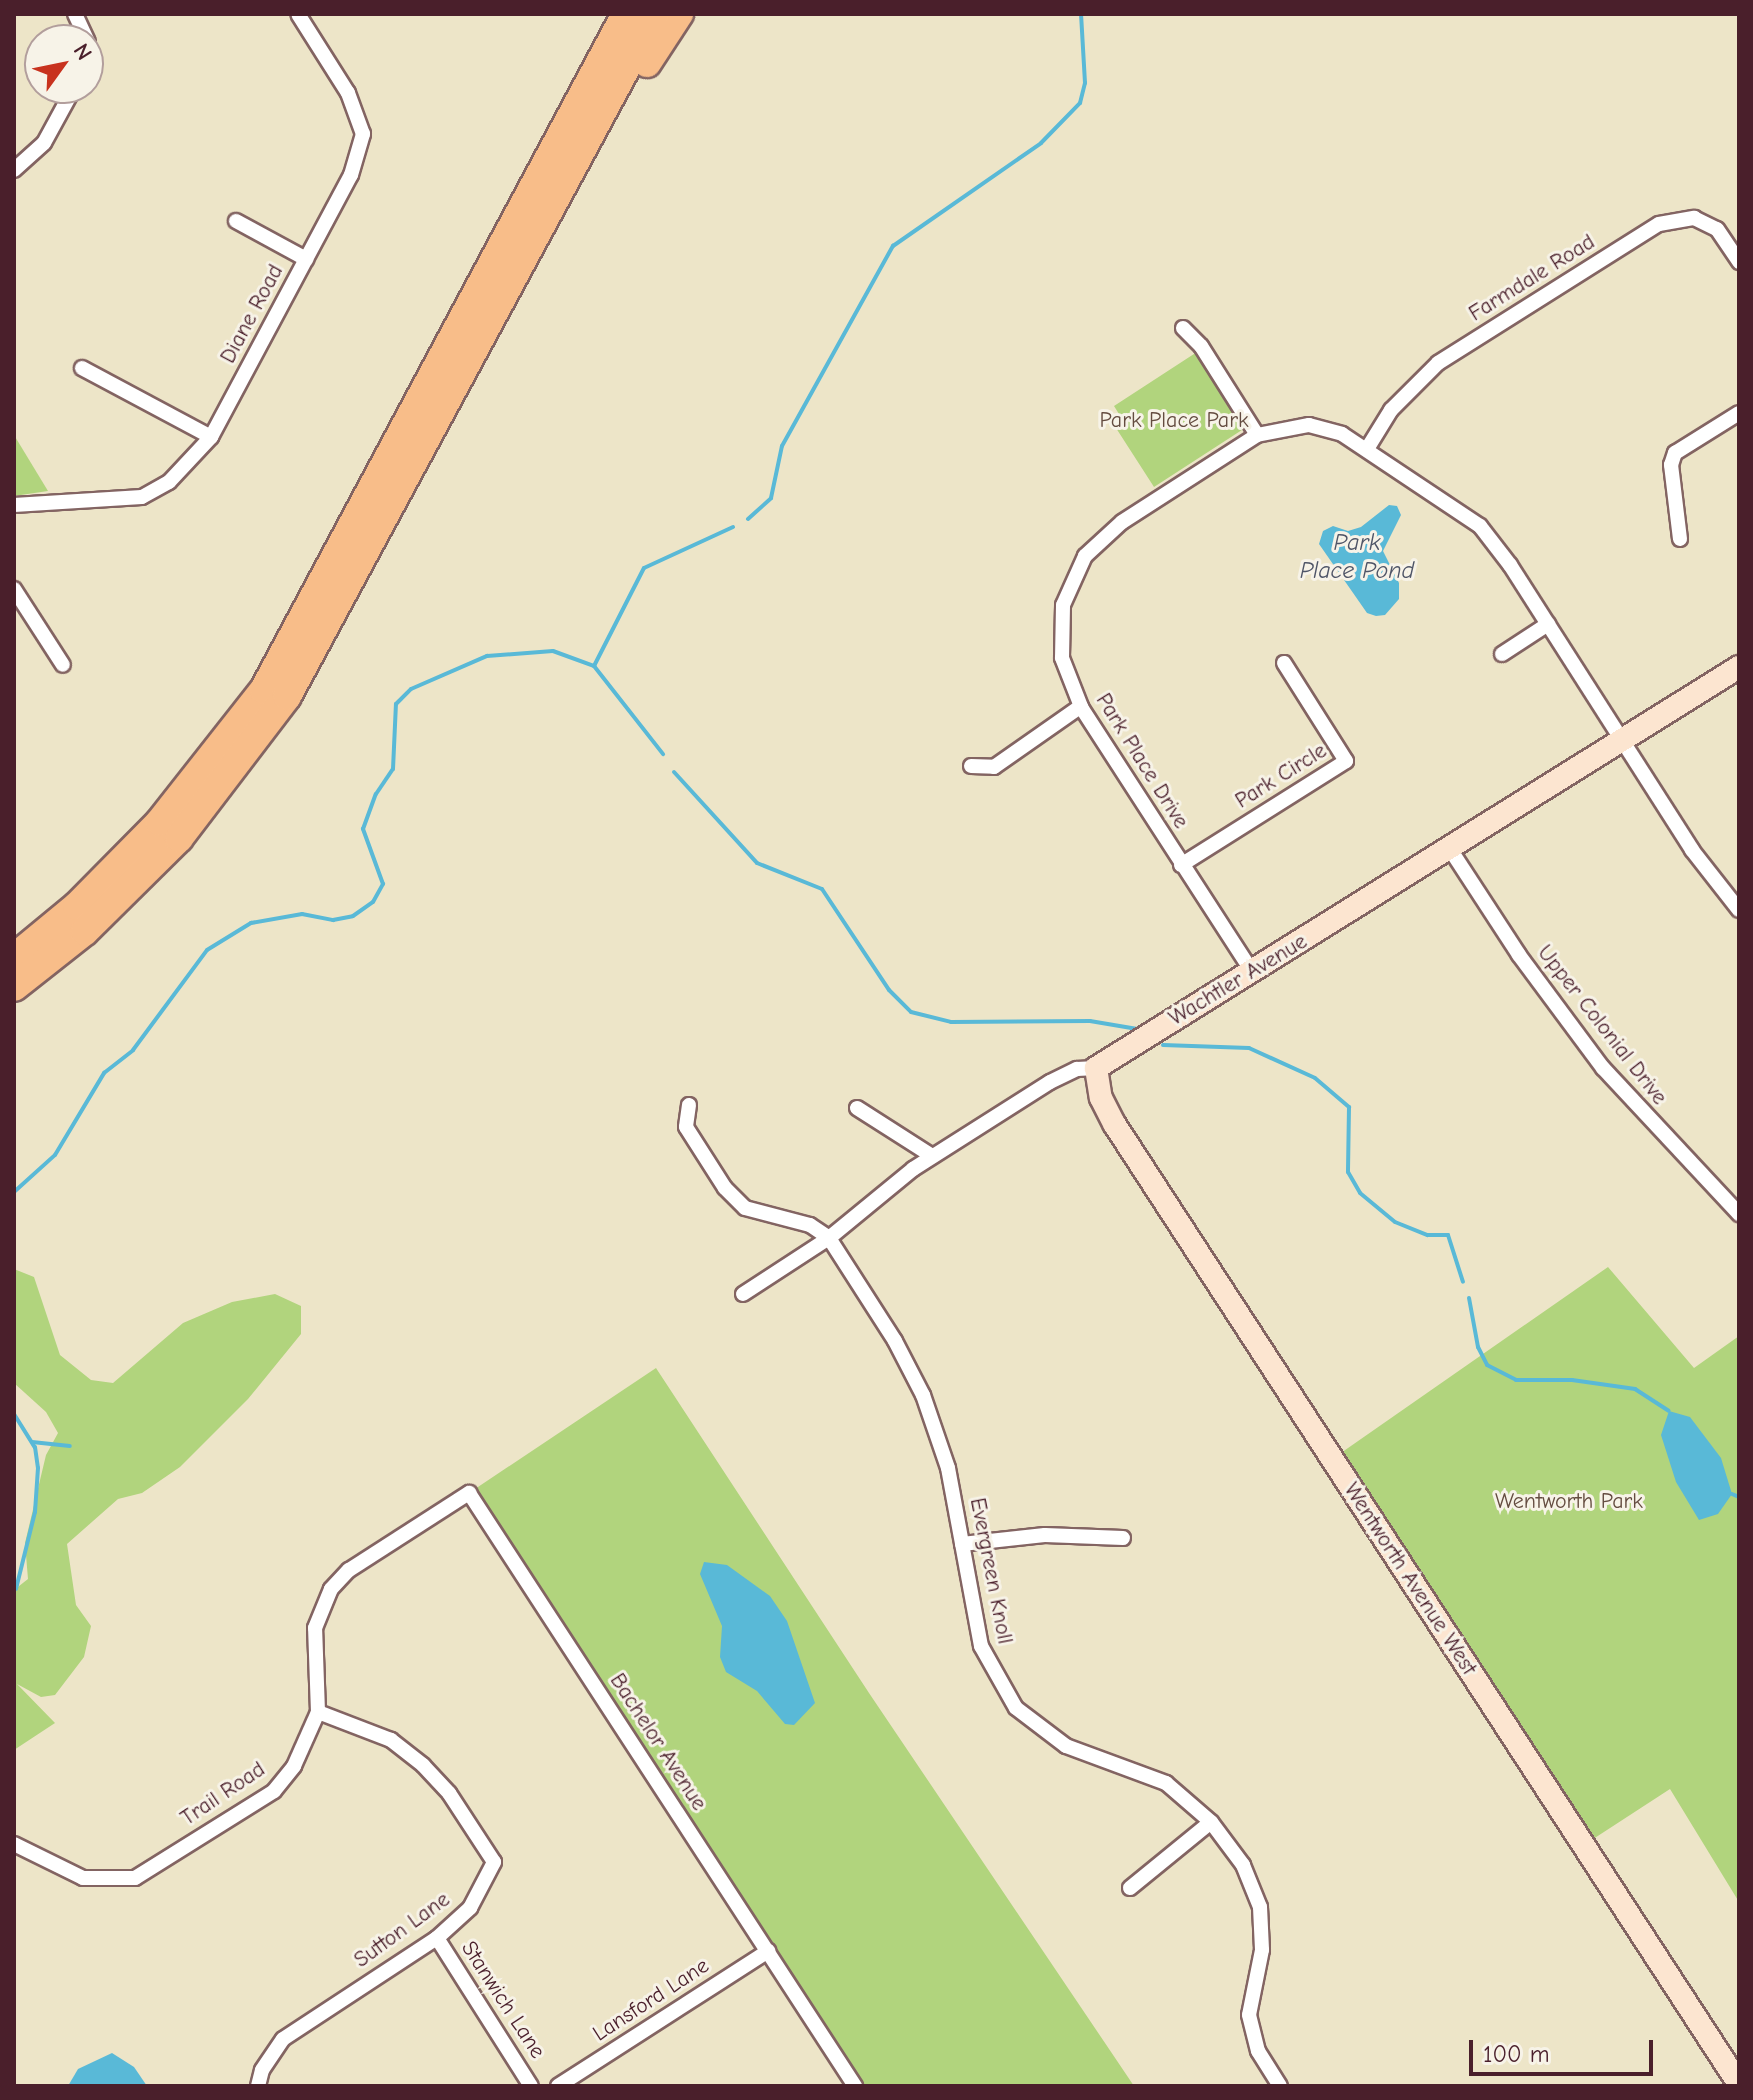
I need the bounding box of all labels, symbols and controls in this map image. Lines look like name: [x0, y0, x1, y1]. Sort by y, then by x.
north arrow: [24, 24, 104, 104]
text: N: [68, 39, 97, 65]
street label: Farmdale Road: [1464, 229, 1600, 327]
street label: Diane Road: [215, 260, 289, 368]
park label: Park Place Park: [1099, 408, 1249, 434]
water label: Park Place Pond: [1300, 529, 1414, 585]
street label: Park Place Drive: [1090, 689, 1194, 833]
street label: Park Circle: [1231, 738, 1331, 814]
street label: Wachtler Avenue: [1164, 928, 1312, 1032]
street label: Upper Colonial Drive: [1531, 940, 1673, 1110]
street label: Wentworth Avenue West: [1338, 1478, 1482, 1680]
park label: Wentworth Park: [1495, 1489, 1643, 1515]
street label: Evergreen Knoll: [964, 1496, 1018, 1646]
street label: Bachelor Avenue: [604, 1669, 712, 1815]
street label: Trail Road: [176, 1756, 270, 1832]
street label: Sutton Lane: [349, 1887, 455, 1973]
street label: Stanwich Lane: [455, 1936, 551, 2064]
street label: Lansford Lane: [588, 1953, 714, 2047]
scale bar: [1473, 2024, 1657, 2074]
text: 100 m: [1483, 2040, 1550, 2068]

